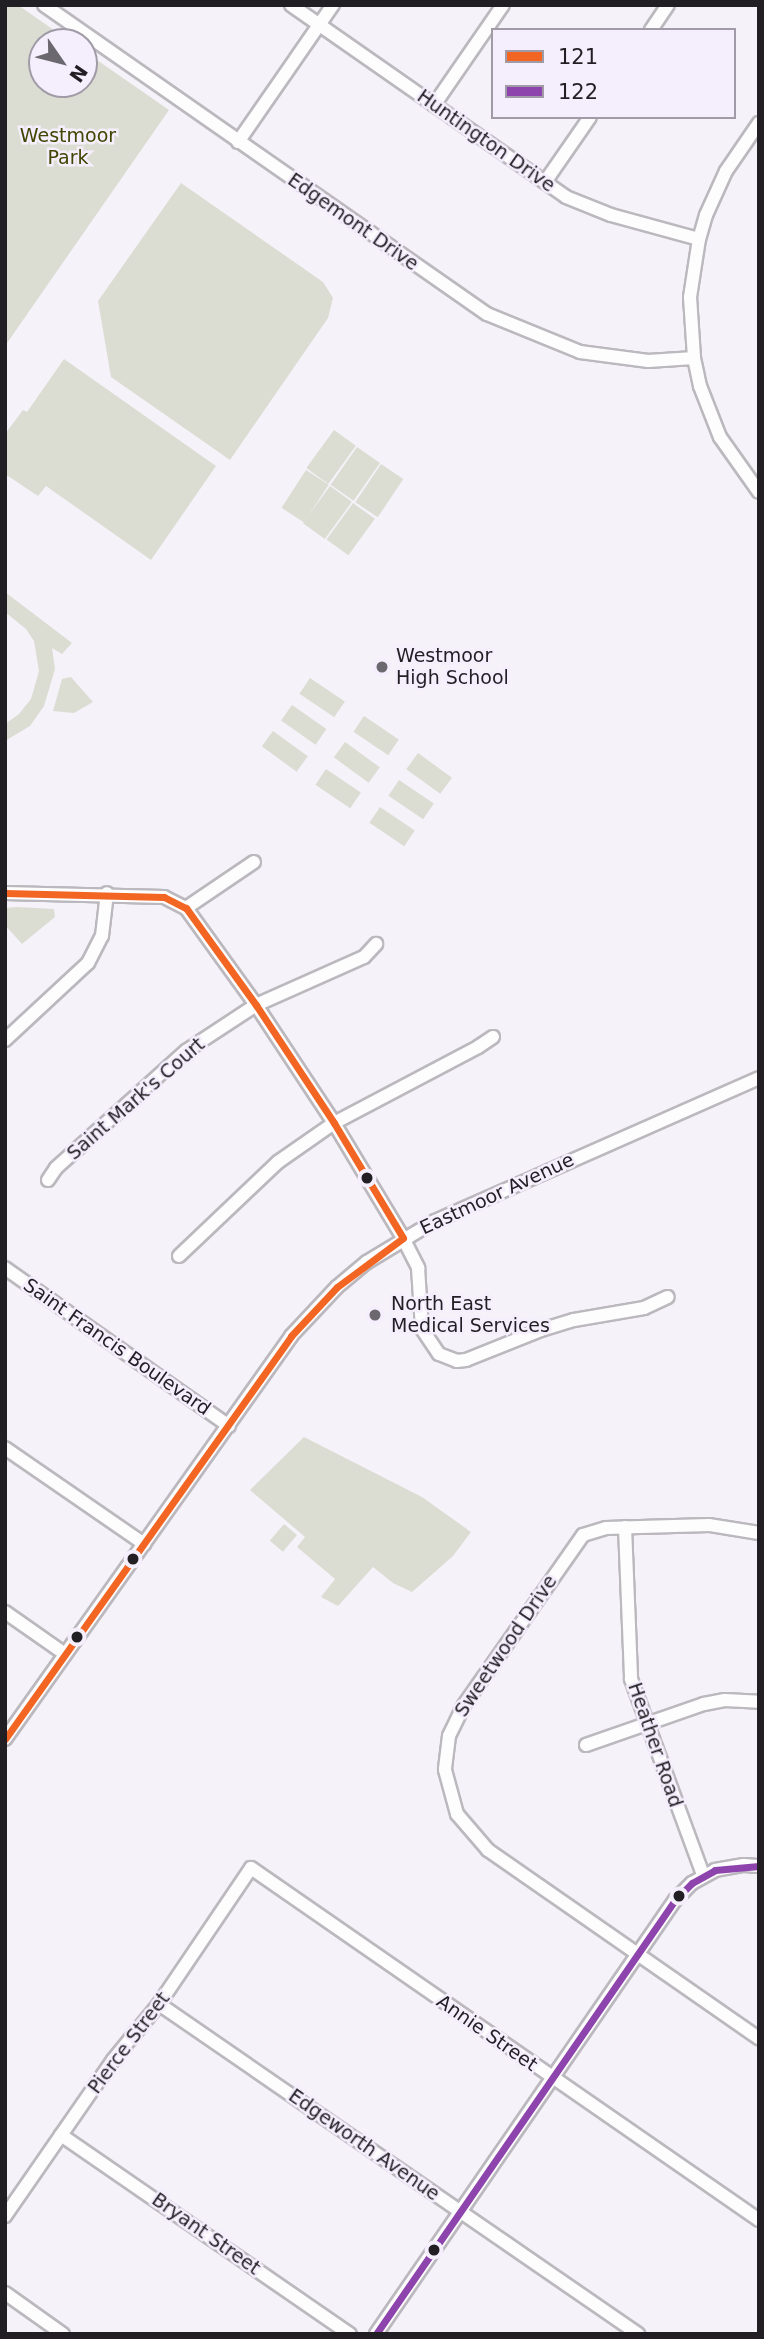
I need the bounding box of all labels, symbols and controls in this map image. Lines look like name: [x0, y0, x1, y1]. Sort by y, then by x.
north arrow: [28, 28, 98, 98]
legend: [491, 28, 736, 119]
text: 121: [558, 45, 598, 69]
text: N: [65, 61, 92, 87]
text: 122: [558, 80, 598, 104]
street label: Huntington Drive: [413, 85, 559, 197]
park label: Westmoor Park: [20, 125, 116, 169]
street label: Edgemont Drive: [283, 168, 423, 276]
place label: Westmoor High School: [396, 645, 509, 689]
marker: Westmoor High School: [374, 659, 390, 675]
street label: Saint Mark's Court: [63, 1033, 209, 1165]
street label: Eastmoor Avenue: [416, 1148, 578, 1240]
unlabelled marker: [360, 1171, 374, 1185]
street label: Saint Francis Boulevard: [19, 1274, 215, 1420]
place label: North East Medical Services: [391, 1293, 550, 1337]
marker: North East Medical Services: [365, 1305, 385, 1325]
unlabelled marker: [126, 1552, 140, 1566]
street label: Sweetwood Drive: [450, 1571, 562, 1721]
unlabelled marker: [70, 1630, 84, 1644]
street label: Heather Road: [623, 1680, 687, 1810]
unlabelled marker: [672, 1889, 686, 1903]
street label: Pierce Street: [83, 1988, 175, 2098]
street label: Annie Street: [432, 1990, 542, 2076]
street label: Edgeworth Avenue: [284, 2084, 444, 2206]
street label: Bryant Street: [147, 2188, 265, 2280]
unlabelled marker: [427, 2243, 441, 2257]

